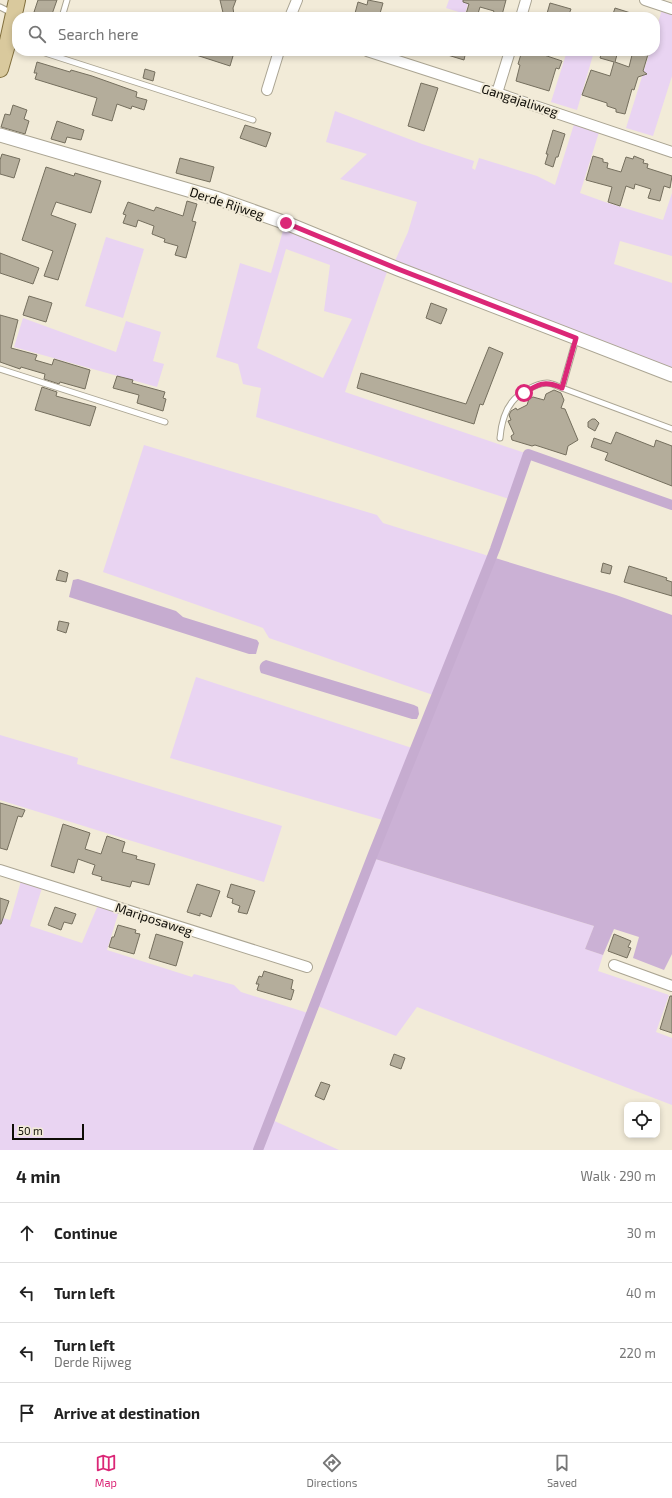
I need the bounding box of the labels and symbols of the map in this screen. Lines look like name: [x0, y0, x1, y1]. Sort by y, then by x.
street label: Gangajaliweg: [480, 80, 560, 120]
street label: Derde Rijweg: [188, 183, 266, 223]
route end: [277, 214, 295, 232]
route start: [515, 384, 533, 402]
street label: Mariposaweg: [113, 899, 195, 939]
scale bar: [12, 1122, 84, 1141]

